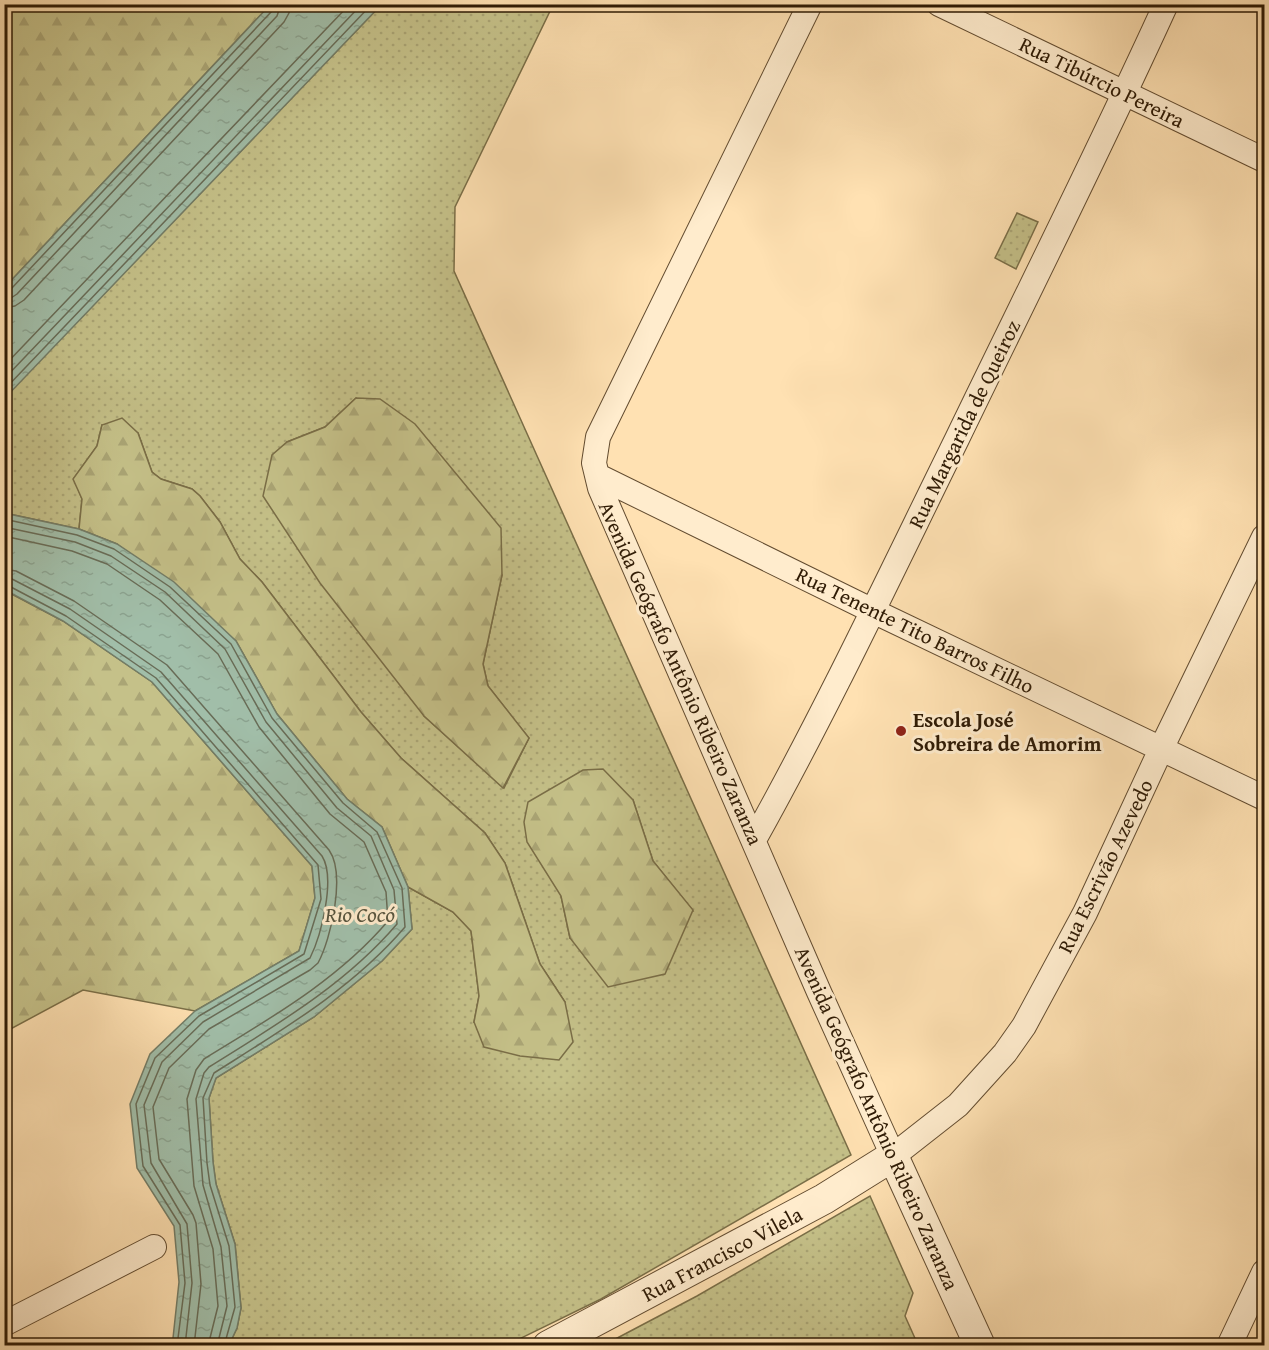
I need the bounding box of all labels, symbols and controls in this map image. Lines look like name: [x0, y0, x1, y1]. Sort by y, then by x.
street label: Rua Tibúrcio Pereira: [1014, 29, 1190, 136]
street label: Rua Margarida de Queiroz: [900, 315, 1028, 533]
street label: Avenida Geógrafo Antônio Ribeiro Zaranza: [591, 496, 771, 850]
street label: Rua Tenente Tito Barros Filho: [791, 559, 1039, 701]
place label: Escola José Sobreira de Amorim: [913, 704, 1101, 759]
marker: Escola José Sobreira de Amorim: [894, 724, 908, 738]
street label: Rua Escrivão Azevedo: [1049, 774, 1161, 958]
water label: Rio Cocó: [324, 898, 395, 930]
street label: Avenida Geógrafo Antônio Ribeiro Zaranza: [787, 941, 967, 1295]
street label: Rua Francisco Vilela: [636, 1199, 808, 1309]

